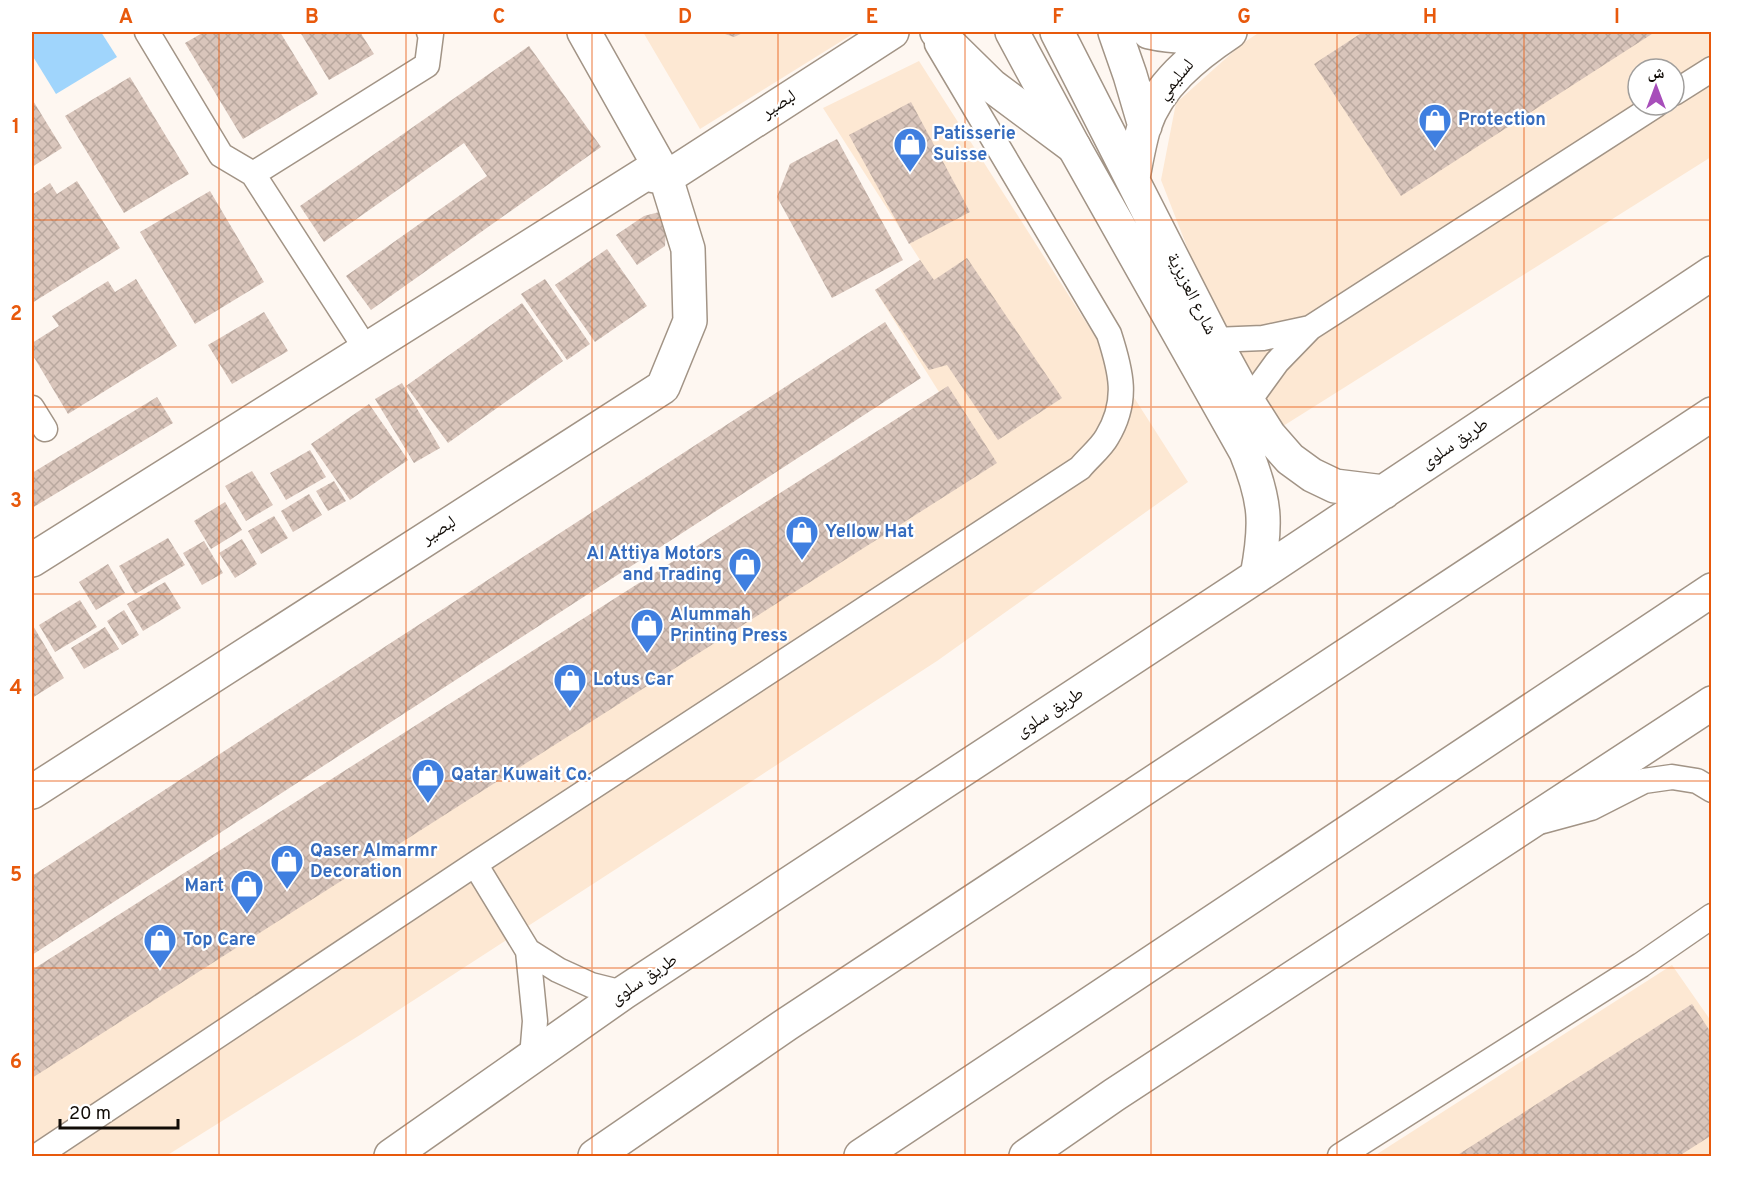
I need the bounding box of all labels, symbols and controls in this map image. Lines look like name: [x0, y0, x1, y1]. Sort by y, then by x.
text: A: [119, 5, 133, 31]
text: B: [305, 5, 319, 31]
text: C: [493, 5, 505, 31]
text: D: [678, 5, 692, 31]
text: E: [866, 5, 878, 31]
text: F: [1052, 5, 1064, 31]
text: G: [1237, 5, 1251, 31]
text: H: [1423, 5, 1437, 31]
text: I: [1614, 5, 1620, 31]
street label: لسليمي: [1152, 55, 1201, 106]
north arrow: [1626, 57, 1686, 117]
text: ش: [1648, 64, 1665, 84]
street label: لبصير: [756, 85, 801, 125]
shop icon: Protection: [1417, 102, 1453, 149]
place label: Protection: [1458, 109, 1546, 132]
text: 1: [12, 115, 20, 141]
place label: Patisserie Suisse: [933, 123, 1016, 167]
shop icon: Patisserie Suisse: [892, 126, 928, 173]
street label: شارع العزيزية: [1161, 249, 1221, 339]
text: 2: [10, 302, 22, 328]
street label: طريق سلوى: [1417, 413, 1493, 475]
text: 3: [10, 489, 22, 515]
street label: لبصير: [416, 511, 461, 551]
shop icon: Yellow Hat: [784, 514, 820, 561]
place label: Yellow Hat: [825, 521, 914, 544]
place label: Al Attiya Motors and Trading: [586, 543, 722, 587]
shop icon: Al Attiya Motors and Trading: [727, 546, 763, 593]
place label: Alummah Printing Press: [670, 604, 788, 648]
shop icon: Alummah Printing Press: [629, 607, 665, 654]
shop icon: Lotus Car: [552, 662, 588, 709]
place label: Lotus Car: [593, 669, 674, 692]
text: 4: [10, 676, 22, 702]
street label: طريق سلوى: [1011, 682, 1089, 744]
shop icon: Qatar Kuwait Co.: [410, 757, 446, 804]
place label: Qatar Kuwait Co.: [451, 764, 591, 787]
place label: Qaser Almarmr Decoration: [310, 840, 438, 884]
shop icon: Qaser Almarmr Decoration: [269, 843, 305, 890]
text: 5: [10, 863, 22, 889]
shop icon: Mart: [229, 868, 265, 915]
place label: Mart: [185, 875, 224, 898]
shop icon: Top Care: [142, 922, 178, 969]
place label: Top Care: [183, 929, 256, 952]
street label: طريق سلوى: [606, 949, 682, 1011]
text: 6: [10, 1050, 22, 1076]
scale bar: [60, 1092, 178, 1130]
text: 20 m: [69, 1103, 111, 1126]

